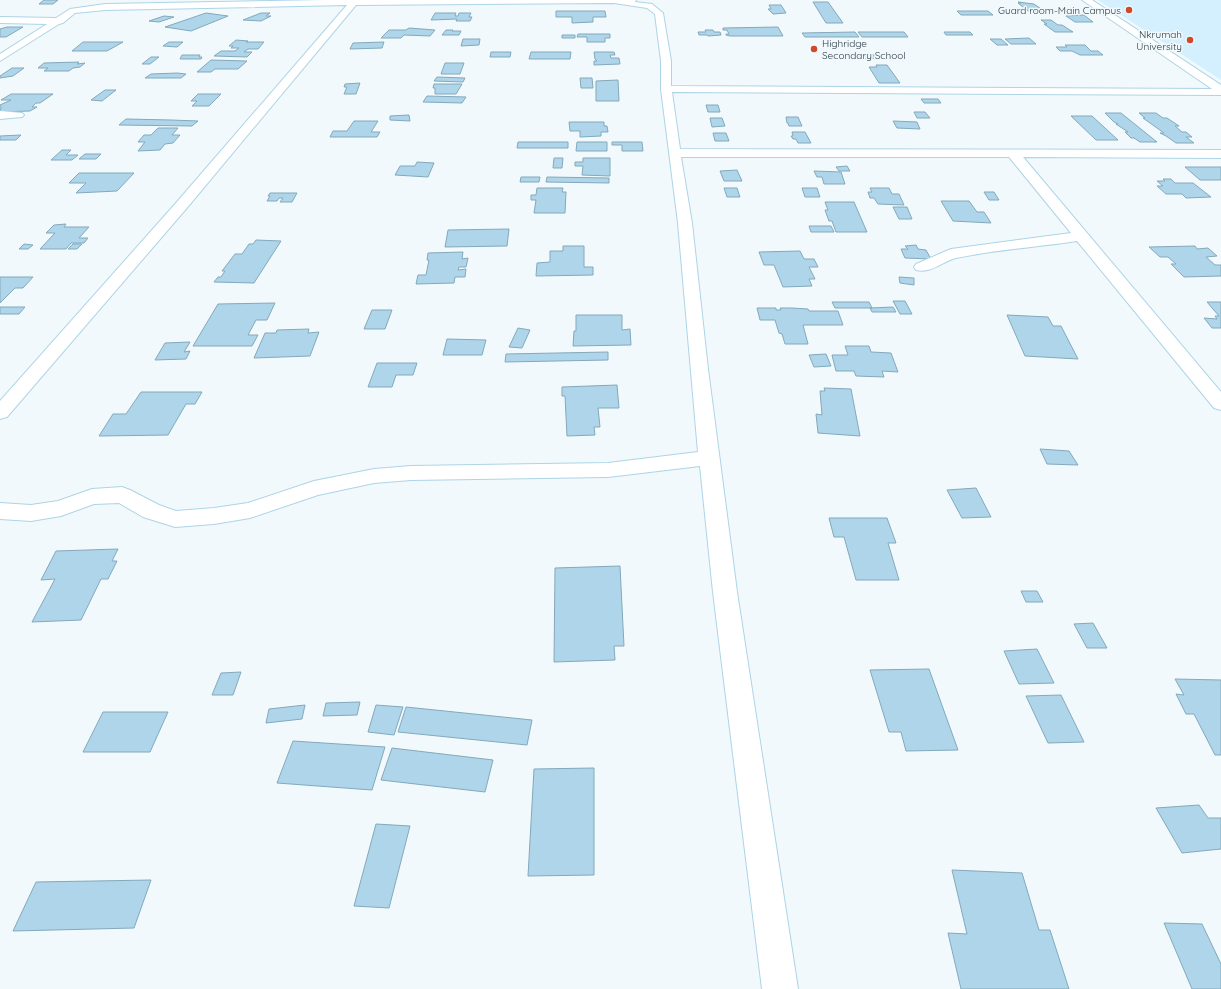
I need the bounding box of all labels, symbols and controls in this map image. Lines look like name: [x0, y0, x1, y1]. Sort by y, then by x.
place label: Guard room-Main Campus: [998, 4, 1121, 17]
marker: Guard room-Main Campus: [1124, 5, 1134, 15]
place label: Nkrumah University: [1136, 28, 1182, 53]
marker: Nkrumah University: [1185, 35, 1195, 45]
place label: Highridge Secondary School: [822, 37, 906, 62]
marker: Highridge Secondary School: [809, 44, 819, 54]

